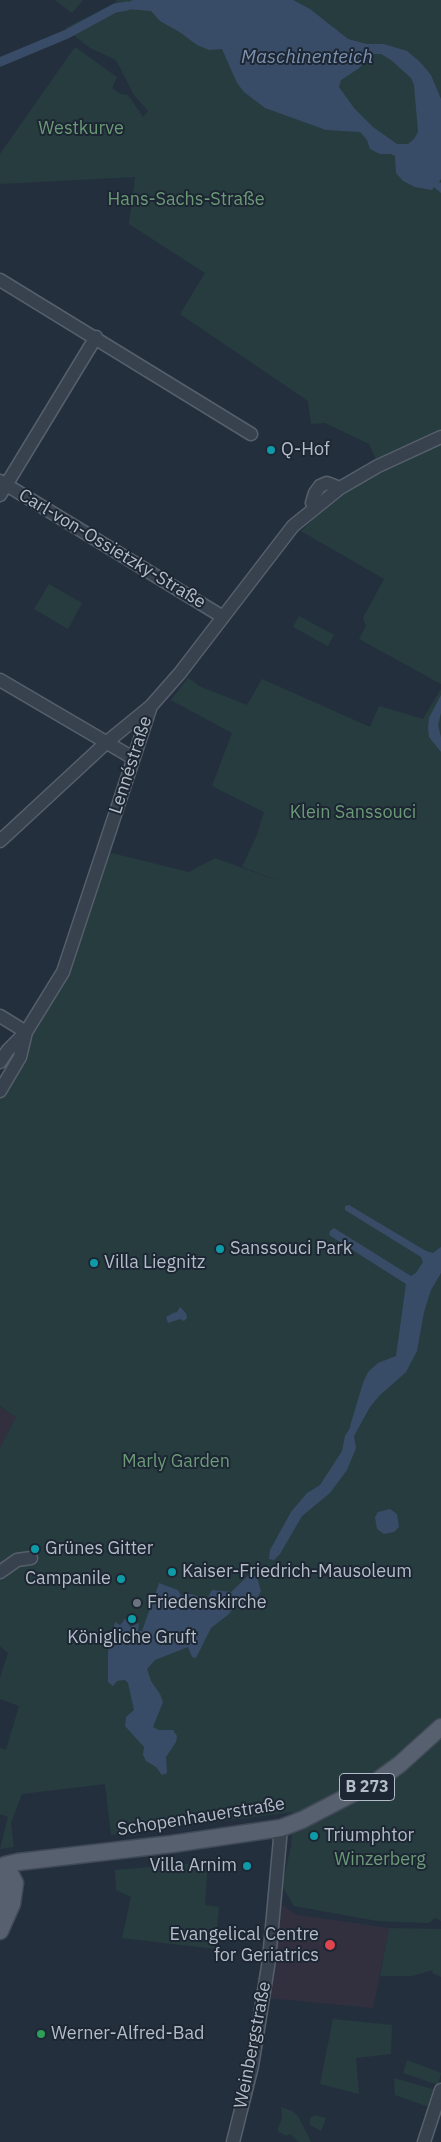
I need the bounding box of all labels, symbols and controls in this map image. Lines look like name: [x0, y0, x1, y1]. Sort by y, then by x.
water label: Maschinenteich: [241, 47, 373, 69]
park label: Westkurve: [38, 118, 124, 140]
park label: Hans-Sachs-Straße: [107, 189, 265, 211]
place label: Q-Hof: [281, 439, 330, 461]
marker: Q-Hof: [265, 444, 277, 456]
street label: Carl-von-Ossietzky-Straße: [15, 485, 209, 613]
street label: Lennéstraße: [105, 713, 157, 817]
park label: Klein Sanssouci: [290, 802, 416, 824]
place label: Sanssouci Park: [230, 1238, 352, 1260]
marker: Sanssouci Park: [214, 1243, 226, 1255]
place label: Villa Liegnitz: [104, 1252, 205, 1274]
marker: Villa Liegnitz: [88, 1257, 100, 1269]
park label: Marly Garden: [122, 1451, 230, 1473]
place label: Grünes Gitter: [45, 1538, 153, 1560]
marker: Grünes Gitter: [29, 1543, 41, 1555]
place label: Kaiser-Friedrich-Mausoleum: [182, 1561, 412, 1583]
marker: Kaiser-Friedrich-Mausoleum: [166, 1566, 178, 1578]
place label: Campanile: [25, 1568, 111, 1590]
marker: Campanile: [115, 1573, 127, 1585]
place label: Friedenskirche: [147, 1592, 267, 1614]
marker: Friedenskirche: [131, 1597, 143, 1609]
marker: Königliche Gruft: [126, 1613, 138, 1625]
place label: Königliche Gruft: [67, 1627, 197, 1649]
road number: B 273: [340, 1774, 394, 1800]
street label: Schopenhauerstraße: [116, 1793, 286, 1841]
place label: Triumphtor: [324, 1825, 414, 1847]
marker: Triumphtor: [308, 1830, 320, 1842]
park label: Winzerberg: [334, 1849, 426, 1871]
place label: Villa Arnim: [149, 1855, 237, 1877]
marker: Villa Arnim: [241, 1860, 253, 1872]
place label: Evangelical Centre for Geriatrics: [169, 1924, 319, 1966]
marker: Evangelical Centre for Geriatrics: [323, 1938, 337, 1952]
street label: Weinbergstraße: [230, 1980, 276, 2110]
place label: Werner-Alfred-Bad: [51, 2023, 205, 2045]
marker: Werner-Alfred-Bad: [35, 2028, 47, 2040]

